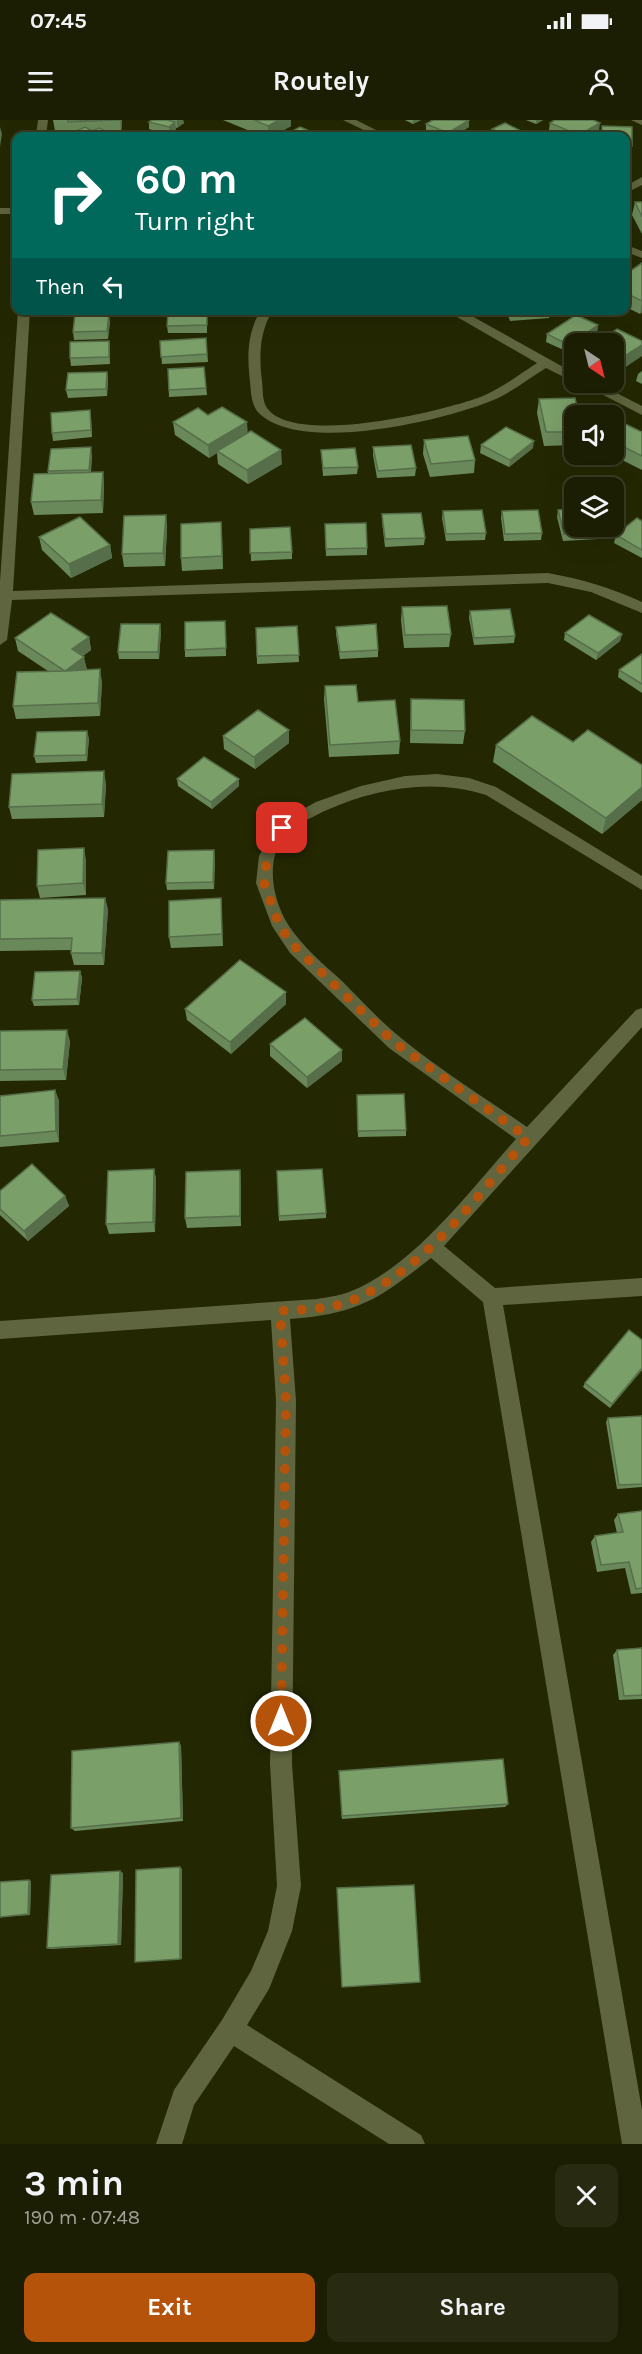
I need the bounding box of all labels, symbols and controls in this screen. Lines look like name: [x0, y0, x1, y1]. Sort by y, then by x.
text: 07:45: [30, 8, 87, 34]
icon: menu: [24, 65, 57, 98]
text: Routely: [273, 65, 369, 97]
icon: person: [585, 65, 618, 98]
text: 60 m: [135, 154, 238, 204]
icon: right: [36, 156, 114, 234]
text: Turn right: [135, 205, 255, 237]
icon: left: [97, 270, 130, 303]
text: Then: [36, 274, 85, 300]
north arrow: [564, 333, 624, 393]
map controls: [564, 333, 624, 537]
button: sound: [564, 405, 624, 465]
button: layers: [564, 477, 624, 537]
pin: [256, 802, 307, 853]
icon: arrive: [265, 811, 298, 844]
position arrow: [249, 1689, 313, 1753]
text: 3 min: [24, 2162, 124, 2204]
button: close: [555, 2164, 618, 2227]
text: 190 m · 07:48: [24, 2206, 140, 2229]
button: Exit: [24, 2273, 315, 2342]
button: Share: [327, 2273, 618, 2342]

